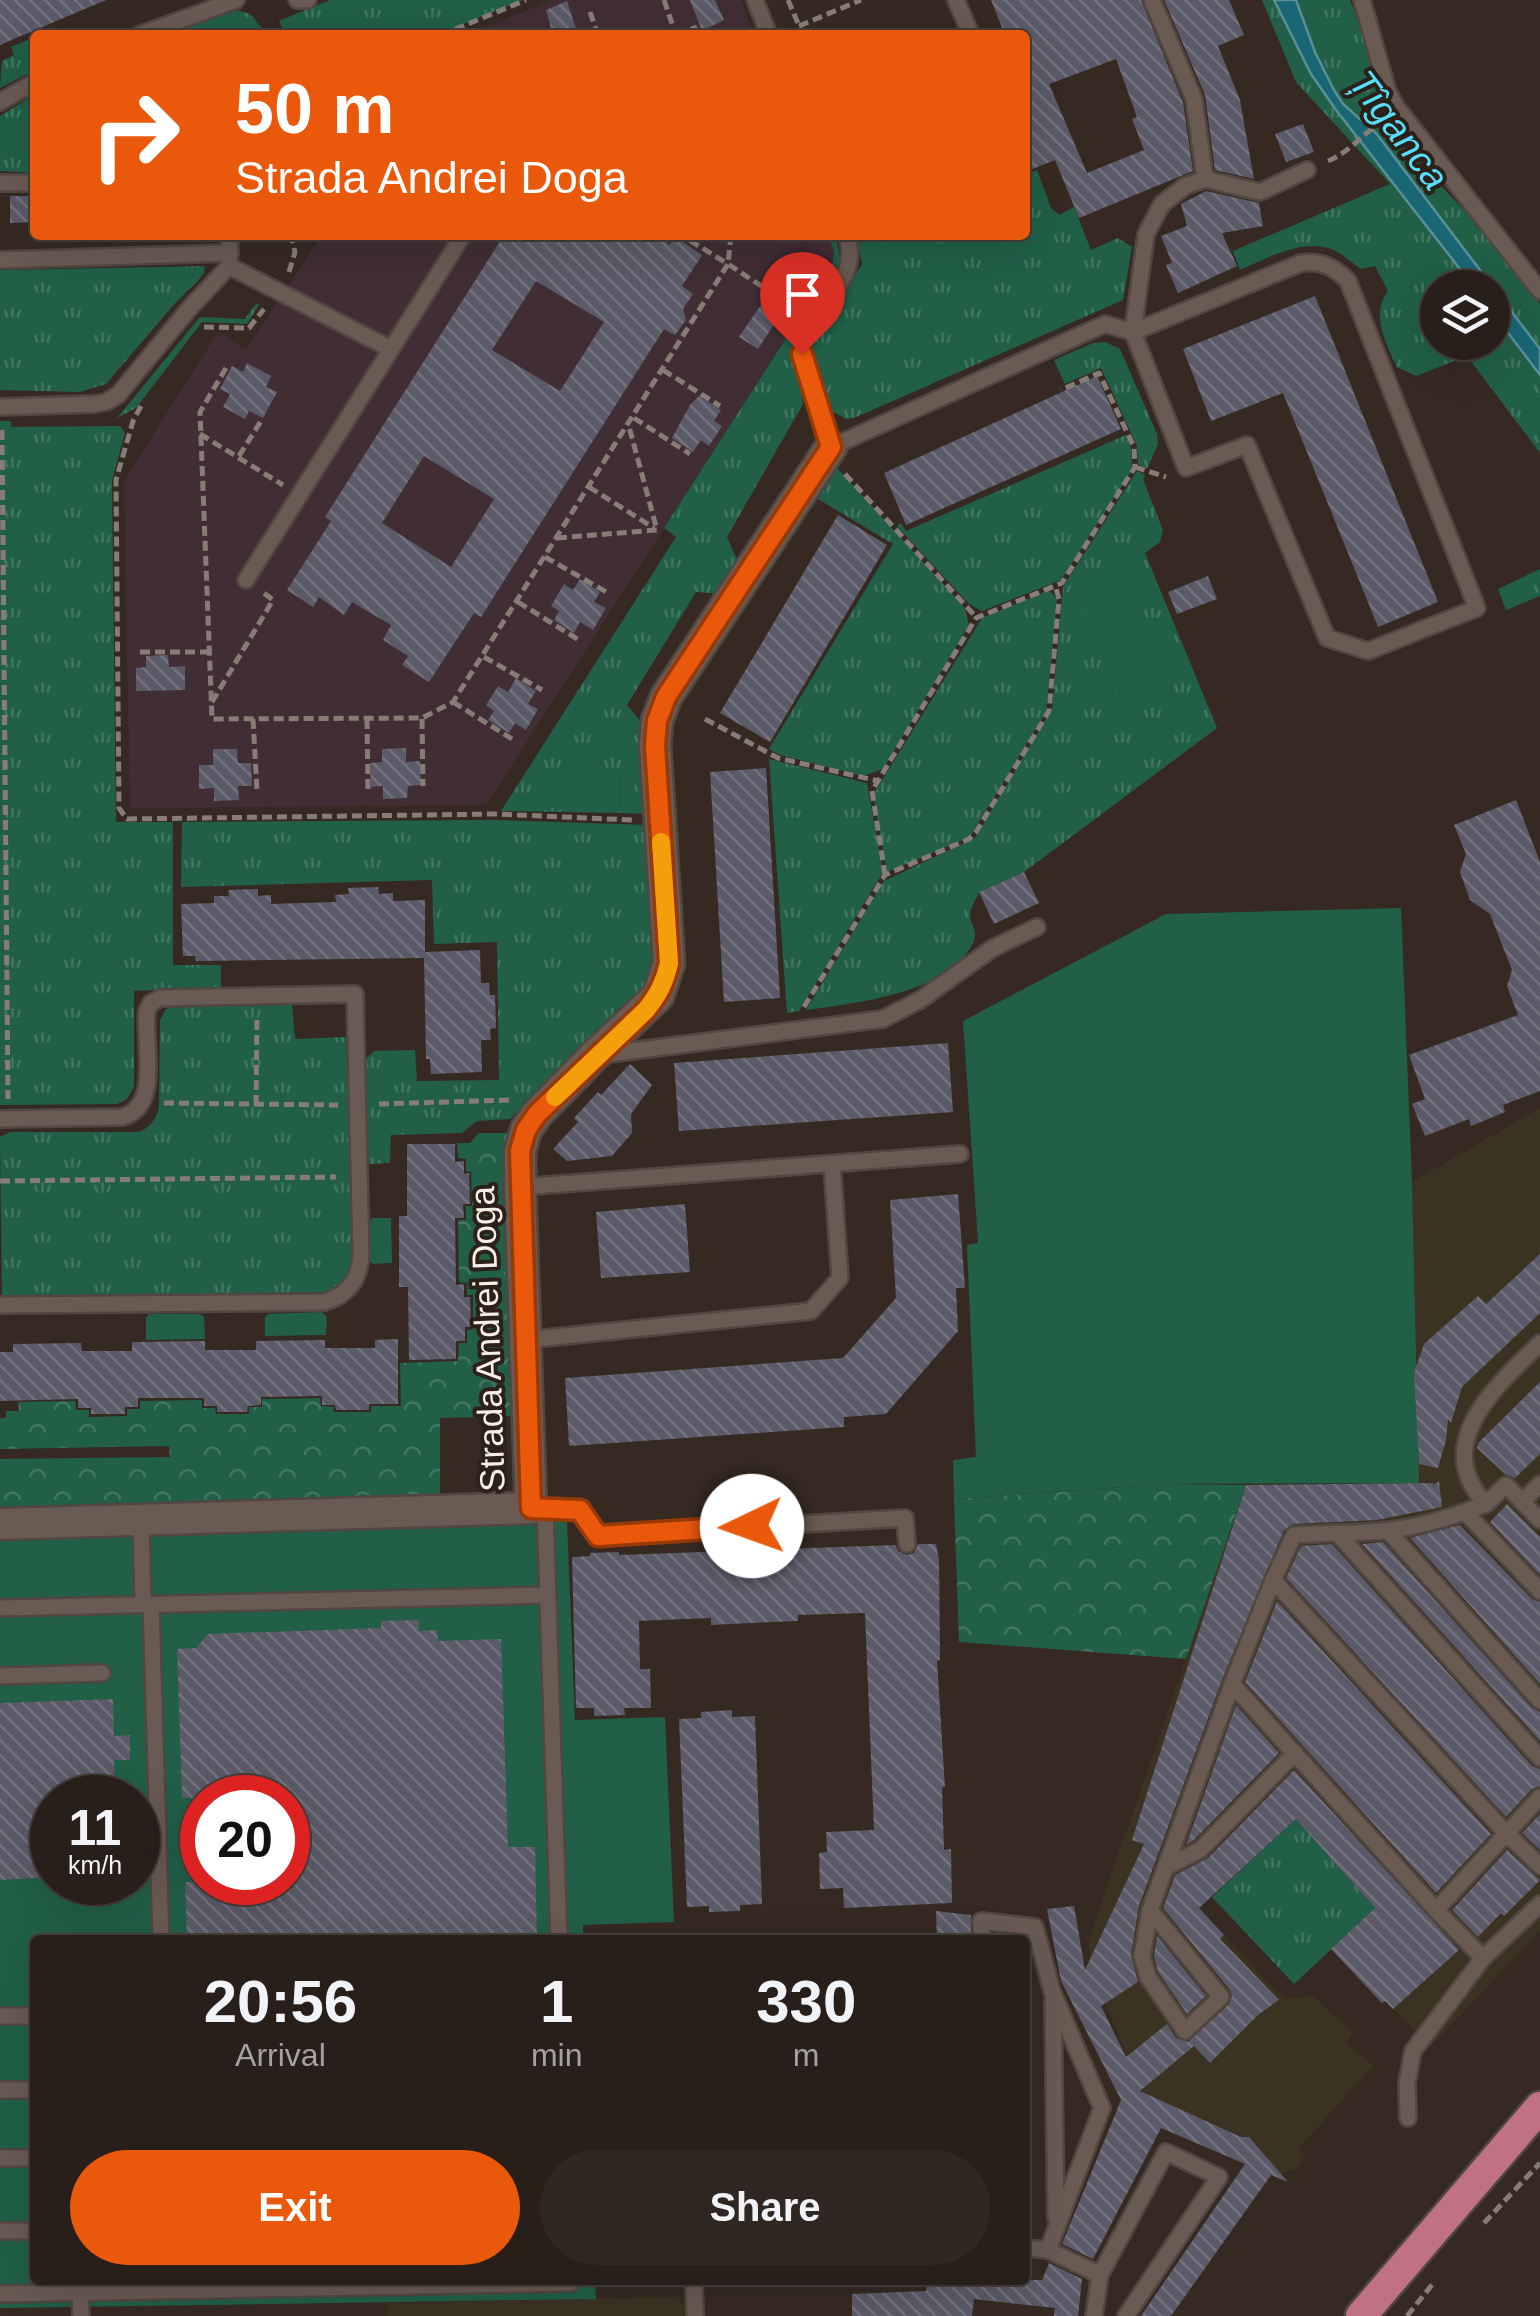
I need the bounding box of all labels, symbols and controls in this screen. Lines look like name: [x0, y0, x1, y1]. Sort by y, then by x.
water label: Țîganca: [1340, 63, 1457, 198]
icon: right: [70, 70, 200, 200]
text: 50 m: [235, 70, 395, 148]
text: Strada Andrei Doga: [235, 152, 628, 203]
pin: [760, 252, 845, 355]
icon: arrive: [775, 267, 830, 322]
map controls: [1420, 270, 1510, 360]
button: layers: [1420, 270, 1510, 360]
street label: Strada Andrei Doga: [462, 1185, 512, 1492]
position arrow: [700, 1474, 804, 1578]
speed limit sign: 20: [180, 1775, 310, 1905]
text: 11: [69, 1800, 121, 1856]
text: km/h: [68, 1851, 122, 1879]
text: 20:56: [204, 1968, 357, 2035]
text: 1: [540, 1968, 573, 2035]
text: 330: [756, 1968, 856, 2035]
text: Arrival: [235, 2037, 326, 2073]
text: min: [531, 2037, 582, 2073]
text: m: [793, 2037, 820, 2073]
button: Exit: [70, 2150, 520, 2265]
button: Share: [540, 2150, 990, 2265]

